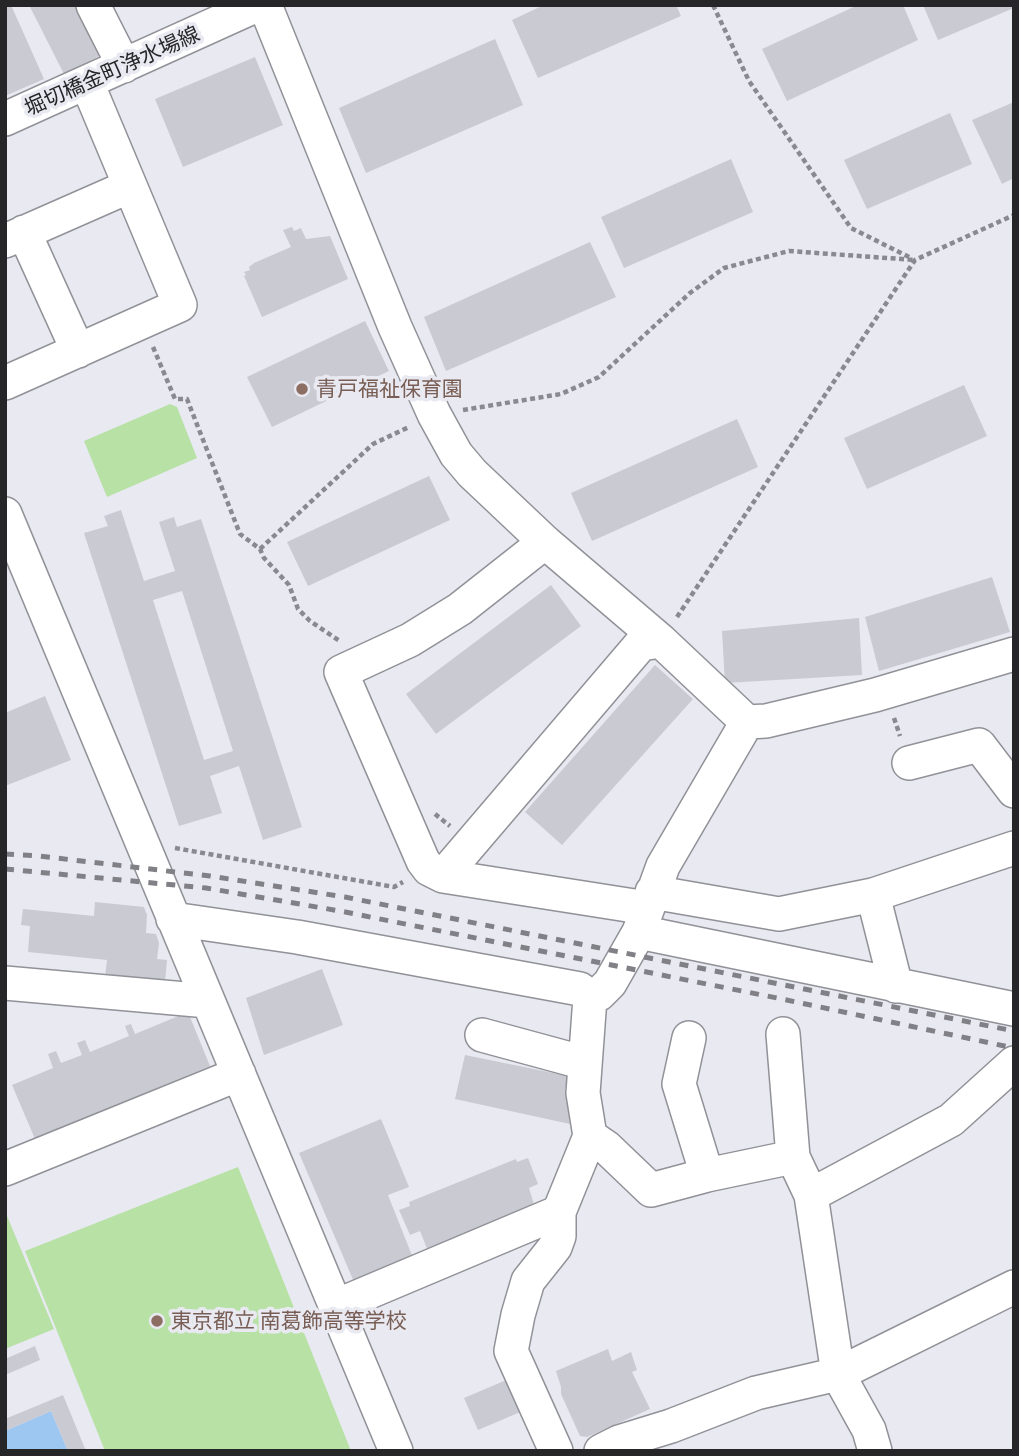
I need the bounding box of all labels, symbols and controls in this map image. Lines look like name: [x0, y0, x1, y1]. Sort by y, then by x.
street label: 堀切橋金町浄水場線: [21, 21, 203, 121]
place label: 青戸福祉保育園: [316, 376, 463, 402]
marker: 青戸福祉保育園: [294, 381, 310, 397]
place label: 東京都立 南葛飾高等学校: [171, 1308, 407, 1334]
marker: 東京都立 南葛飾高等学校: [149, 1313, 165, 1329]

